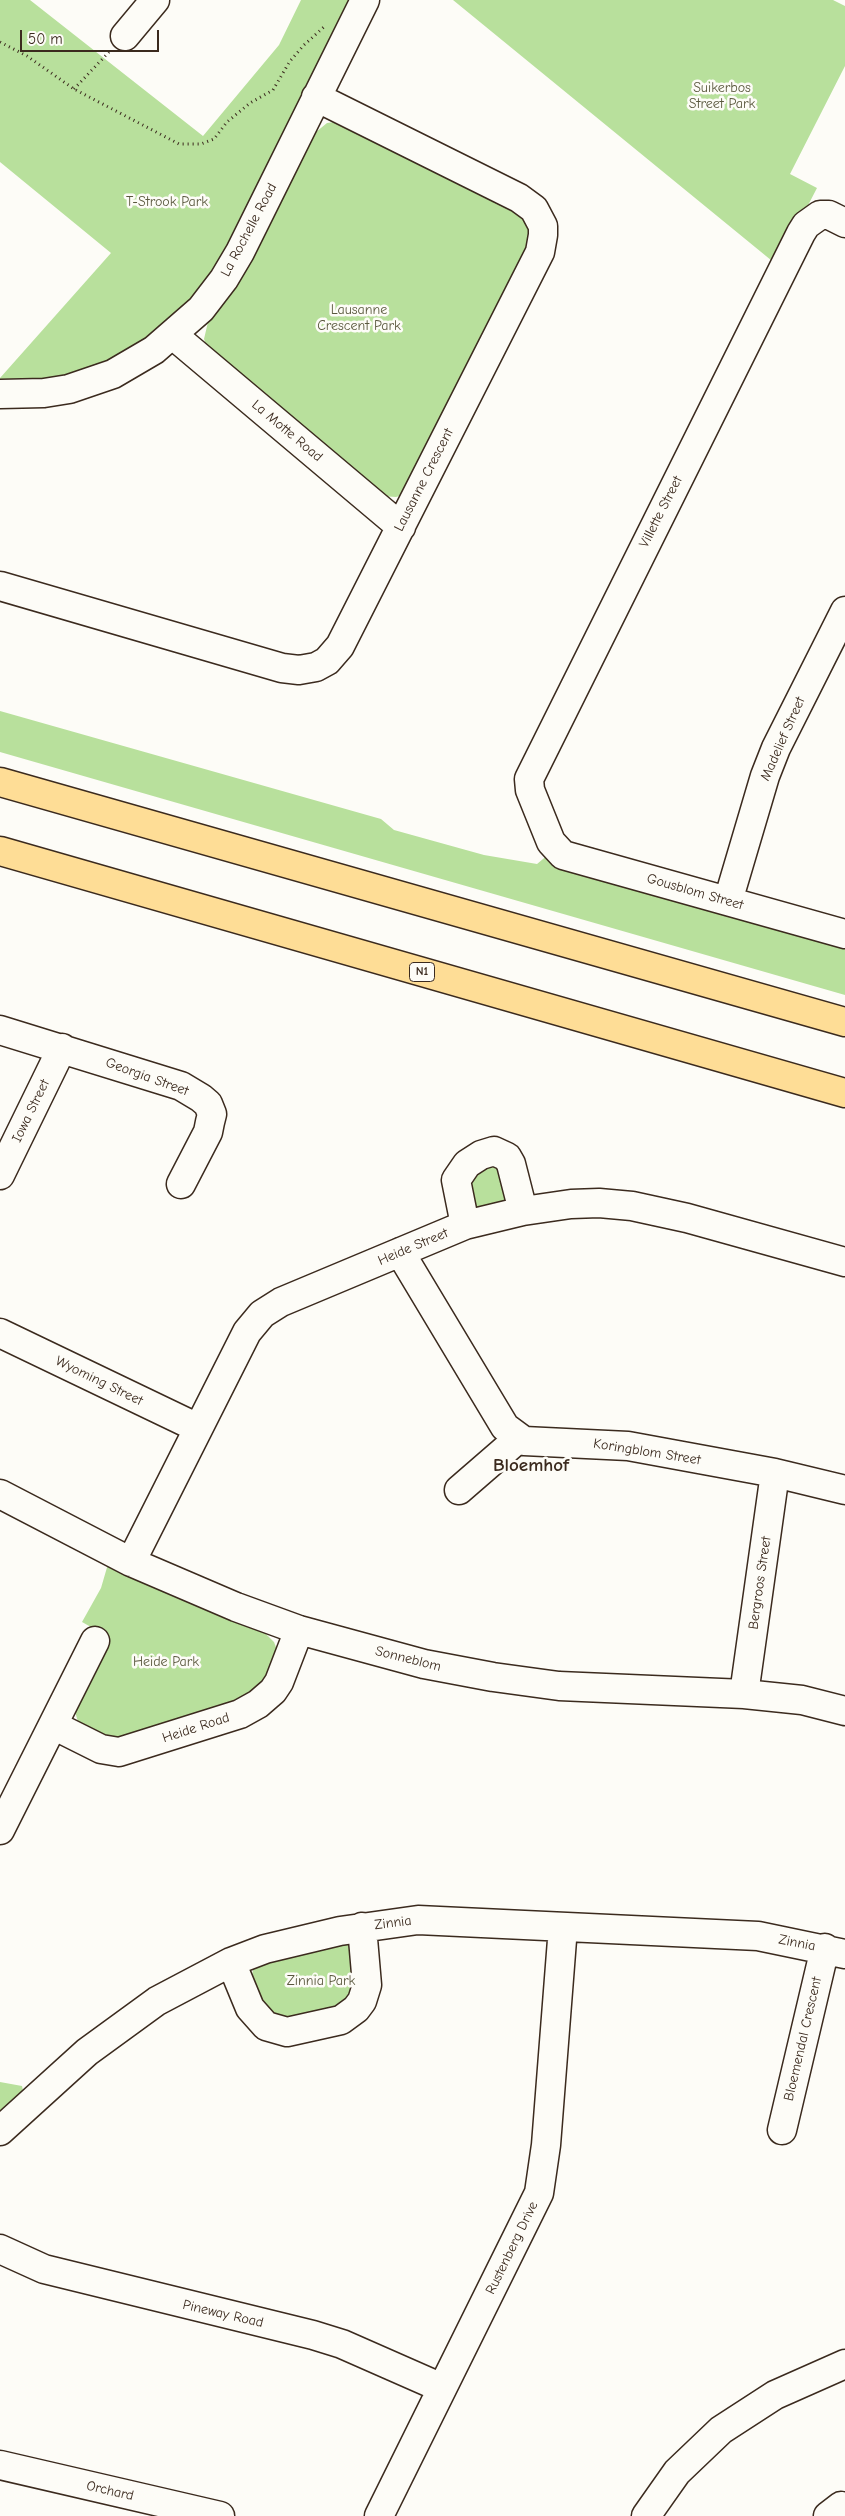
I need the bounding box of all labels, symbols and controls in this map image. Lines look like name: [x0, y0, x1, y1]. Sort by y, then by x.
scale bar: [22, 20, 161, 52]
text: 50 m: [28, 30, 63, 48]
park label: Suikerbos Street Park: [689, 80, 755, 112]
street label: La Rochelle Road: [217, 180, 281, 280]
park label: T-Strook Park: [126, 194, 208, 210]
park label: Lausanne Crescent Park: [317, 302, 401, 334]
street label: La Motte Road: [248, 397, 326, 465]
street label: Lausanne Crescent: [391, 426, 457, 534]
street label: Villette Street: [636, 473, 686, 551]
street label: Madelief Street: [757, 694, 809, 784]
street label: Gousblom Street: [645, 870, 745, 914]
road number: N1: [410, 962, 434, 982]
street label: Georgia Street: [103, 1054, 191, 1100]
street label: Iowa Street: [9, 1077, 53, 1145]
street label: Heide Street: [375, 1225, 451, 1269]
street label: Wyoming Street: [53, 1353, 145, 1409]
street label: Koringblom Street: [592, 1435, 702, 1469]
district label: Bloemhof: [493, 1455, 569, 1477]
street label: Bergroos Street: [745, 1535, 775, 1631]
street label: Sonneblom: [373, 1643, 443, 1675]
park label: Heide Park: [133, 1654, 199, 1670]
street label: Heide Road: [160, 1709, 232, 1747]
street label: Zinnia: [374, 1912, 412, 1934]
street label: Zinnia: [777, 1931, 817, 1955]
park label: Zinnia Park: [287, 1973, 355, 1989]
street label: Bloemendal Crescent: [781, 1975, 825, 2103]
street label: Rustenberg Drive: [482, 2199, 542, 2297]
street label: Pineway Road: [181, 2297, 265, 2331]
street label: Orchard: [85, 2477, 135, 2505]

